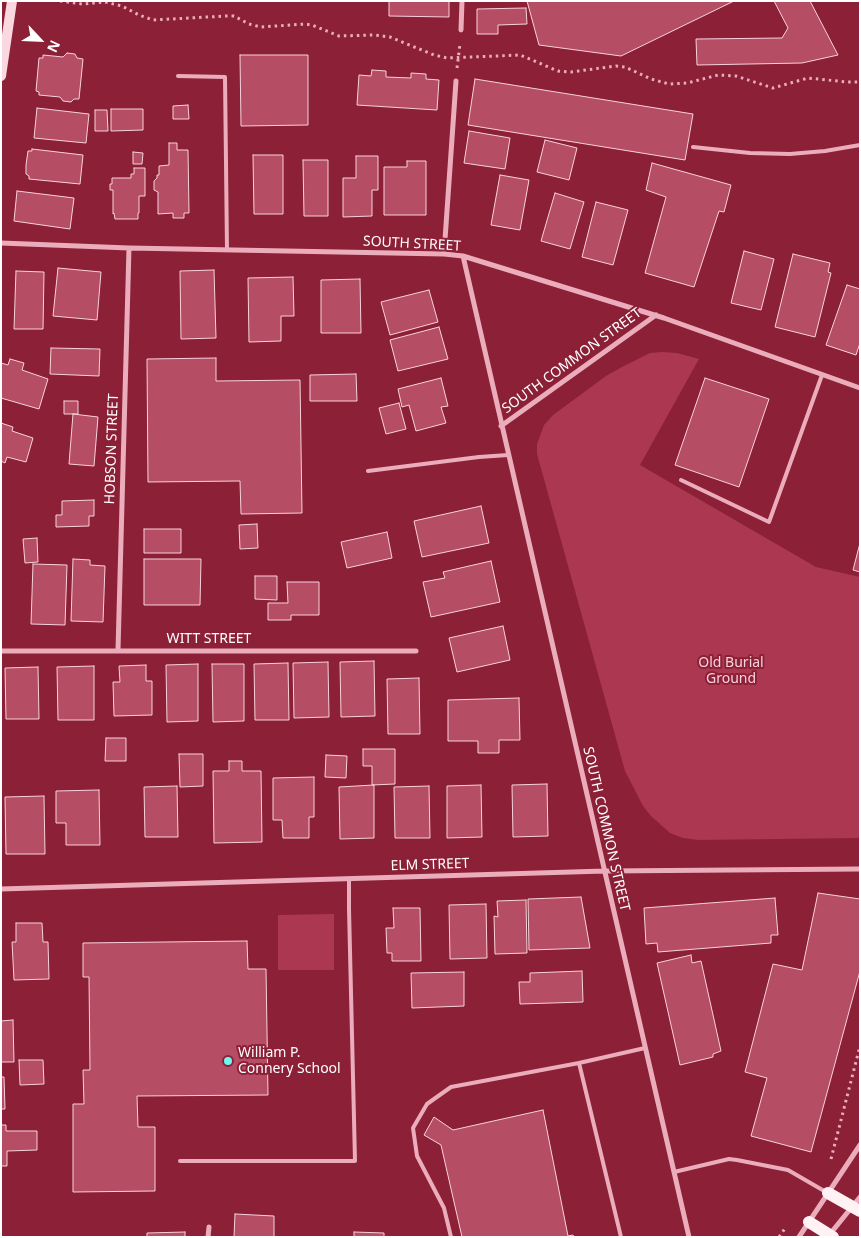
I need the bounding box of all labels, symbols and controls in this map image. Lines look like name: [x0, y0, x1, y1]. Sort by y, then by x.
north arrow: [15, 15, 65, 65]
text: N: [43, 37, 65, 56]
street label: SOUTH STREET: [363, 233, 461, 255]
street label: SOUTH COMMON STREET: [499, 305, 645, 417]
street label: HOBSON STREET: [102, 393, 122, 505]
street label: WITT STREET: [167, 631, 251, 647]
park label: Old Burial Ground: [698, 655, 764, 688]
street label: SOUTH COMMON STREET: [579, 745, 633, 913]
street label: ELM STREET: [390, 855, 470, 875]
place label: William P. Connery School: [238, 1045, 341, 1078]
marker: William P. Connery School: [222, 1055, 234, 1067]

